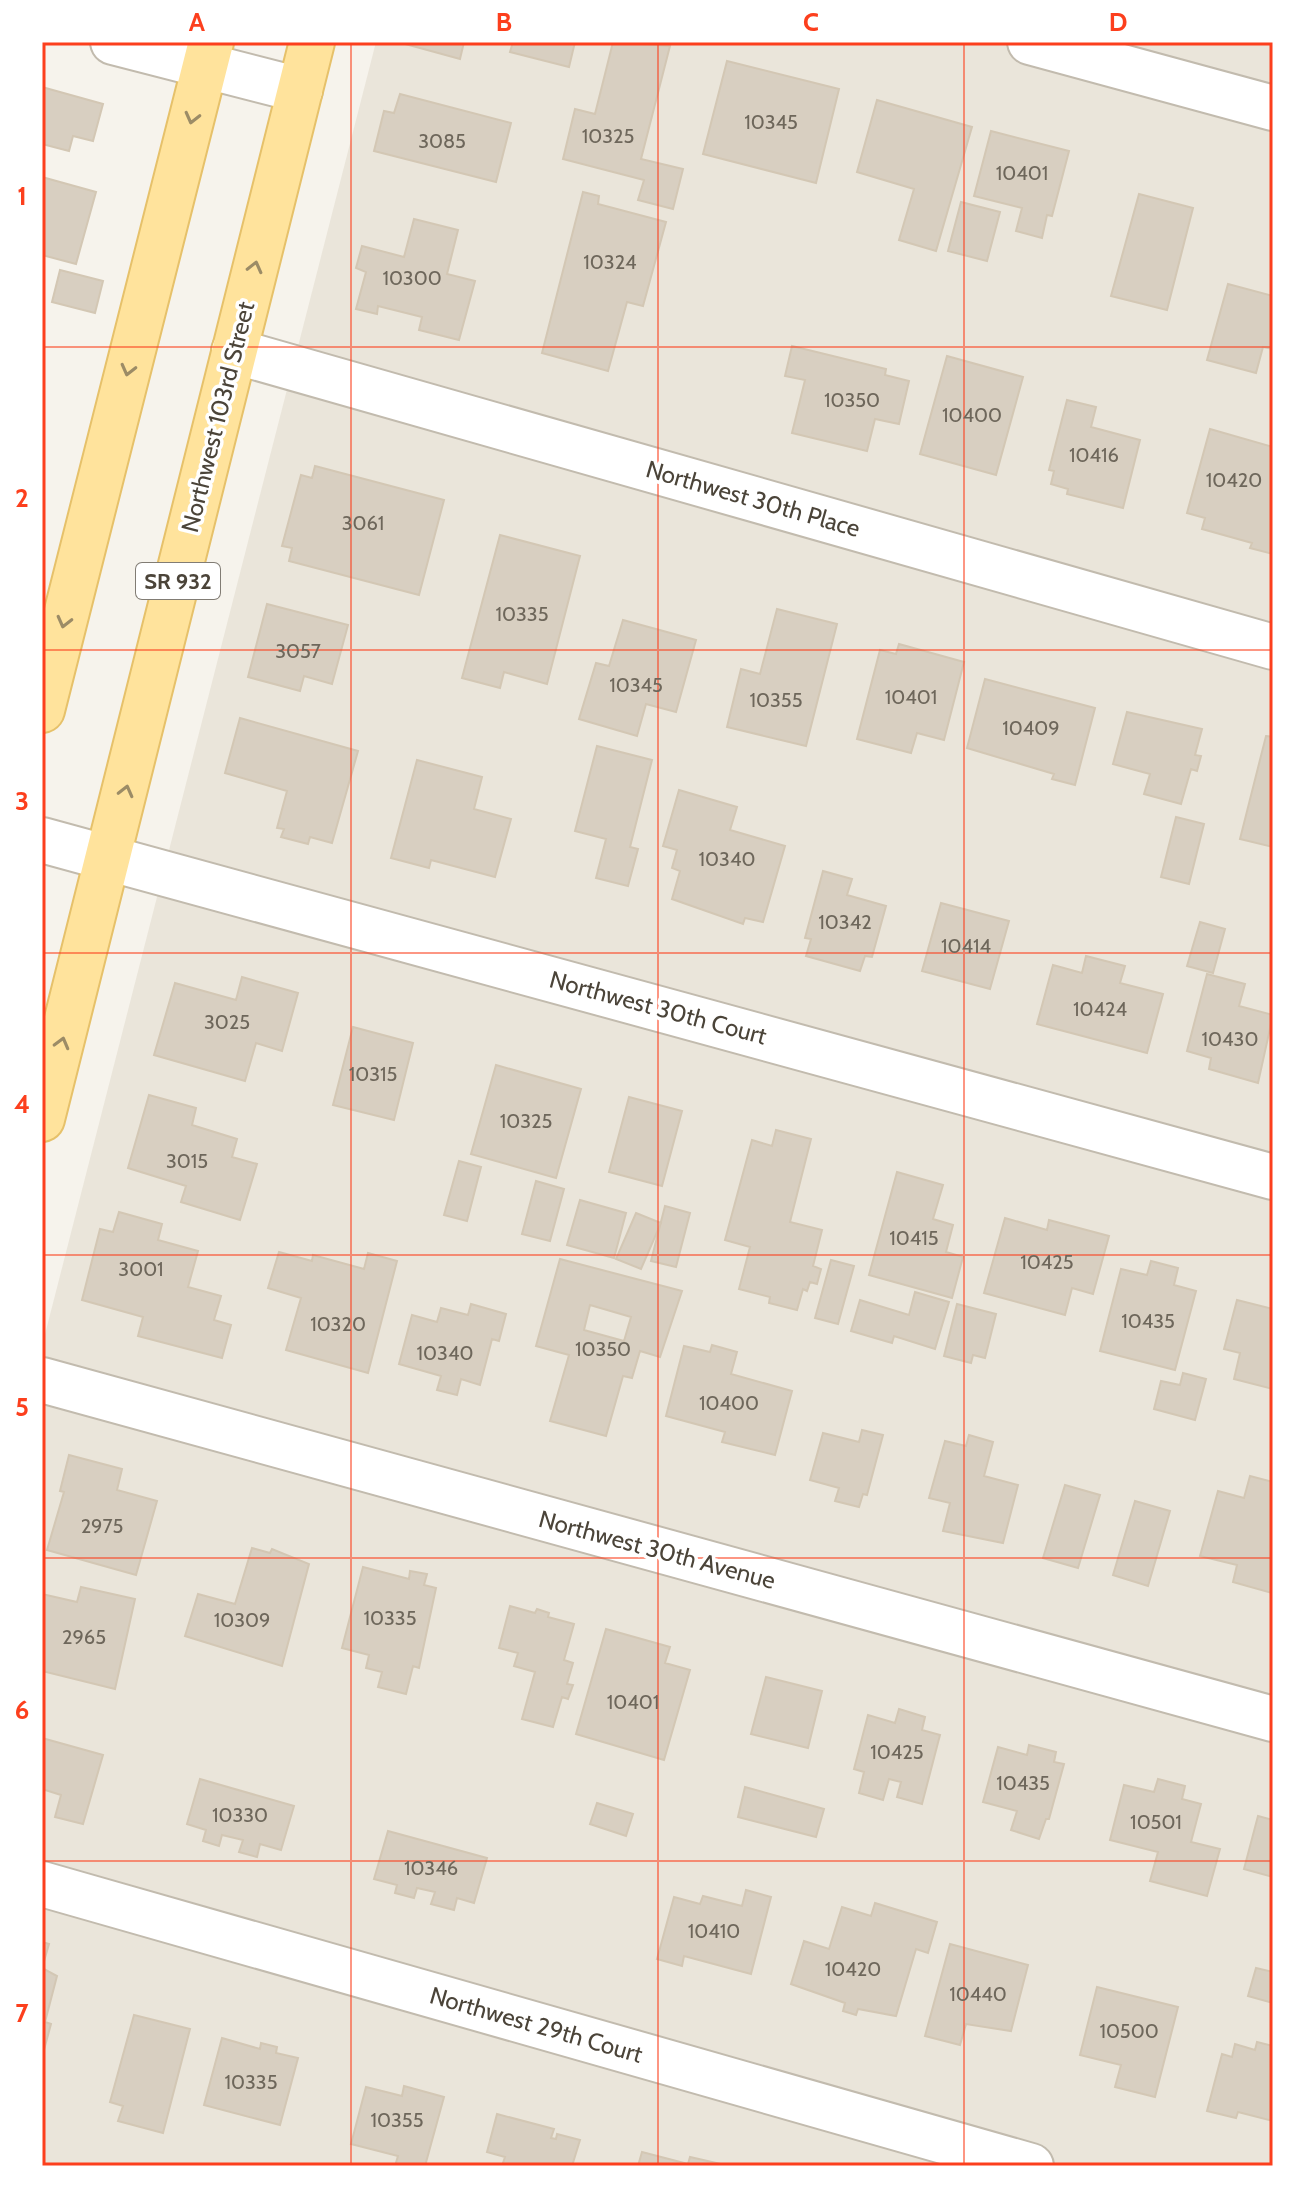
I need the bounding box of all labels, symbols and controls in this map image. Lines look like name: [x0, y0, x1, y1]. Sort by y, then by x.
text: A: [189, 6, 206, 38]
text: B: [496, 6, 512, 38]
text: C: [803, 6, 819, 38]
text: D: [1109, 6, 1127, 38]
one-way arrow: [185, 110, 202, 124]
house number: 10345: [744, 110, 798, 134]
house number: 10325: [582, 124, 634, 148]
house number: 3085: [418, 129, 466, 153]
house number: 10401: [996, 161, 1048, 185]
text: 1: [17, 180, 27, 212]
house number: 10324: [583, 250, 637, 274]
one-way arrow: [245, 261, 262, 274]
house number: 10300: [382, 266, 442, 290]
street label: Northwest 103rd Street: [175, 299, 260, 535]
one-way arrow: [121, 362, 138, 376]
house number: 10350: [824, 388, 880, 412]
house number: 10400: [942, 403, 1002, 427]
house number: 10416: [1069, 443, 1119, 467]
street label: Northwest 30th Place: [643, 454, 863, 543]
house number: 10420: [1206, 468, 1262, 492]
text: 2: [15, 482, 29, 514]
house number: 3061: [342, 511, 384, 535]
road number: SR 932: [136, 563, 220, 599]
house number: 10335: [496, 602, 548, 626]
one-way arrow: [57, 614, 74, 628]
house number: 3057: [275, 639, 321, 663]
house number: 10345: [609, 673, 663, 697]
house number: 10401: [885, 685, 937, 709]
house number: 10355: [750, 688, 802, 712]
house number: 10409: [1002, 716, 1060, 740]
text: 3: [15, 785, 29, 817]
one-way arrow: [117, 785, 134, 799]
house number: 10340: [699, 847, 755, 871]
house number: 10342: [818, 910, 872, 934]
house number: 10414: [941, 934, 991, 958]
street label: Northwest 30th Court: [546, 965, 770, 1050]
house number: 10424: [1073, 997, 1127, 1021]
house number: 3025: [204, 1010, 250, 1034]
house number: 10430: [1202, 1027, 1258, 1051]
one-way arrow: [52, 1037, 69, 1051]
house number: 10315: [349, 1062, 397, 1086]
text: 4: [14, 1088, 30, 1120]
house number: 10325: [500, 1109, 552, 1133]
house number: 3015: [166, 1149, 208, 1173]
house number: 10415: [889, 1226, 939, 1250]
house number: 10425: [1020, 1250, 1074, 1274]
house number: 3001: [118, 1257, 164, 1281]
house number: 10435: [1121, 1309, 1175, 1333]
house number: 10320: [310, 1312, 366, 1336]
house number: 10350: [575, 1337, 631, 1361]
house number: 10340: [417, 1341, 473, 1365]
text: 5: [15, 1391, 29, 1423]
house number: 10400: [699, 1391, 759, 1415]
street label: Northwest 30th Avenue: [536, 1504, 779, 1595]
house number: 2975: [81, 1514, 123, 1538]
house number: 10335: [364, 1606, 416, 1630]
house number: 10309: [214, 1608, 270, 1632]
house number: 2965: [62, 1625, 106, 1649]
house number: 10401: [607, 1690, 659, 1714]
text: 6: [15, 1694, 29, 1726]
house number: 10425: [870, 1740, 924, 1764]
house number: 10435: [996, 1771, 1050, 1795]
house number: 10330: [212, 1803, 268, 1827]
house number: 10501: [1130, 1810, 1182, 1834]
house number: 10346: [404, 1856, 458, 1880]
house number: 10410: [688, 1919, 740, 1943]
house number: 10420: [825, 1957, 881, 1981]
street label: Northwest 29th Court: [426, 1980, 646, 2069]
house number: 10440: [949, 1982, 1007, 2006]
text: 7: [15, 1997, 29, 2029]
house number: 10500: [1099, 2019, 1159, 2043]
house number: 10335: [225, 2070, 277, 2094]
house number: 10355: [371, 2108, 423, 2132]

